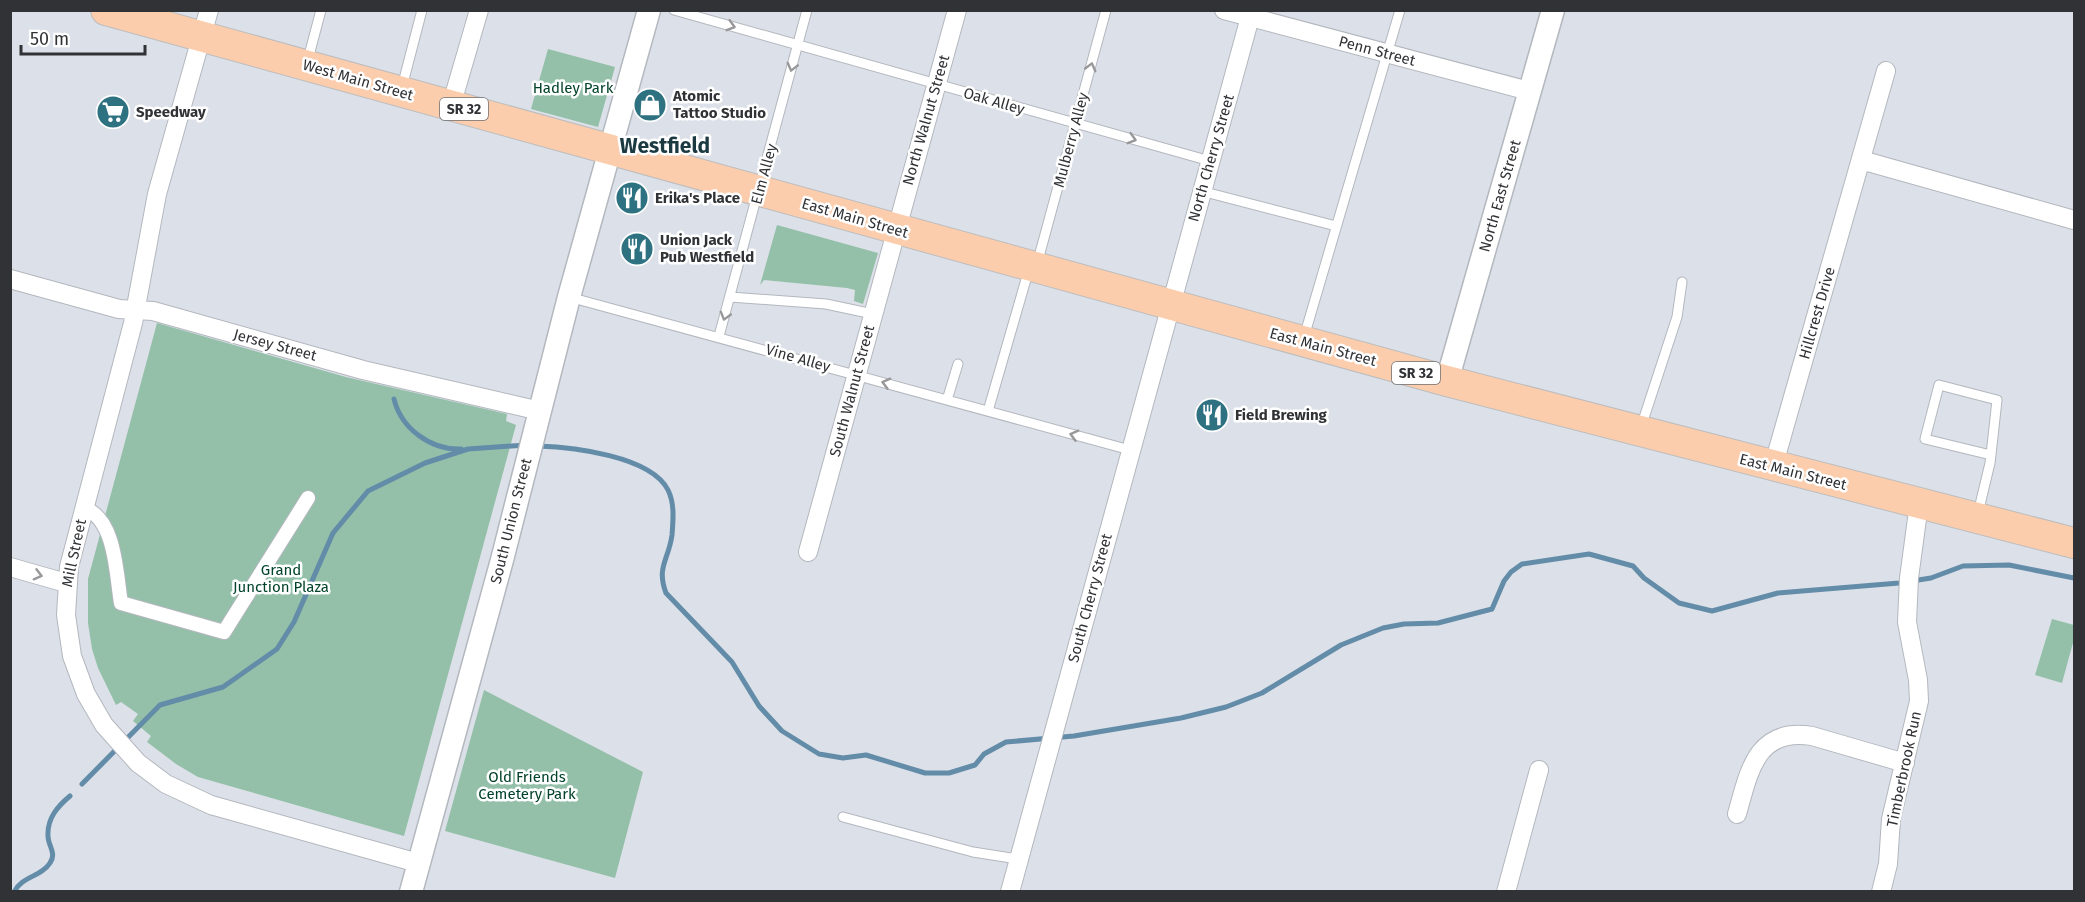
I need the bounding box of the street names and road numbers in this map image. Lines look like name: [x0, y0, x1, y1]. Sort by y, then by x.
street label: Penn Street: [1337, 32, 1418, 70]
street label: North Walnut Street: [899, 52, 953, 187]
street label: West Main Street: [301, 56, 416, 105]
street label: Oak Alley: [961, 84, 1027, 118]
street label: Mulberry Alley: [1050, 90, 1092, 189]
street label: North Cherry Street: [1184, 92, 1238, 224]
road number: SR 32: [440, 98, 488, 120]
street label: North East Street: [1475, 137, 1525, 254]
street label: Elm Alley: [747, 141, 781, 206]
street label: East Main Street: [800, 194, 911, 242]
street label: Hillcrest Drive: [1795, 265, 1839, 361]
street label: South Walnut Street: [826, 323, 878, 459]
street label: East Main Street: [1268, 324, 1379, 370]
street label: Jersey Street: [231, 325, 319, 365]
street label: Vine Alley: [764, 340, 833, 376]
road number: SR 32: [1392, 362, 1440, 384]
street label: East Main Street: [1738, 450, 1849, 494]
street label: South Union Street: [487, 456, 535, 586]
street label: Mill Street: [58, 517, 90, 589]
street label: South Cherry Street: [1064, 531, 1116, 664]
street label: Timberbrook Run: [1883, 710, 1925, 828]

